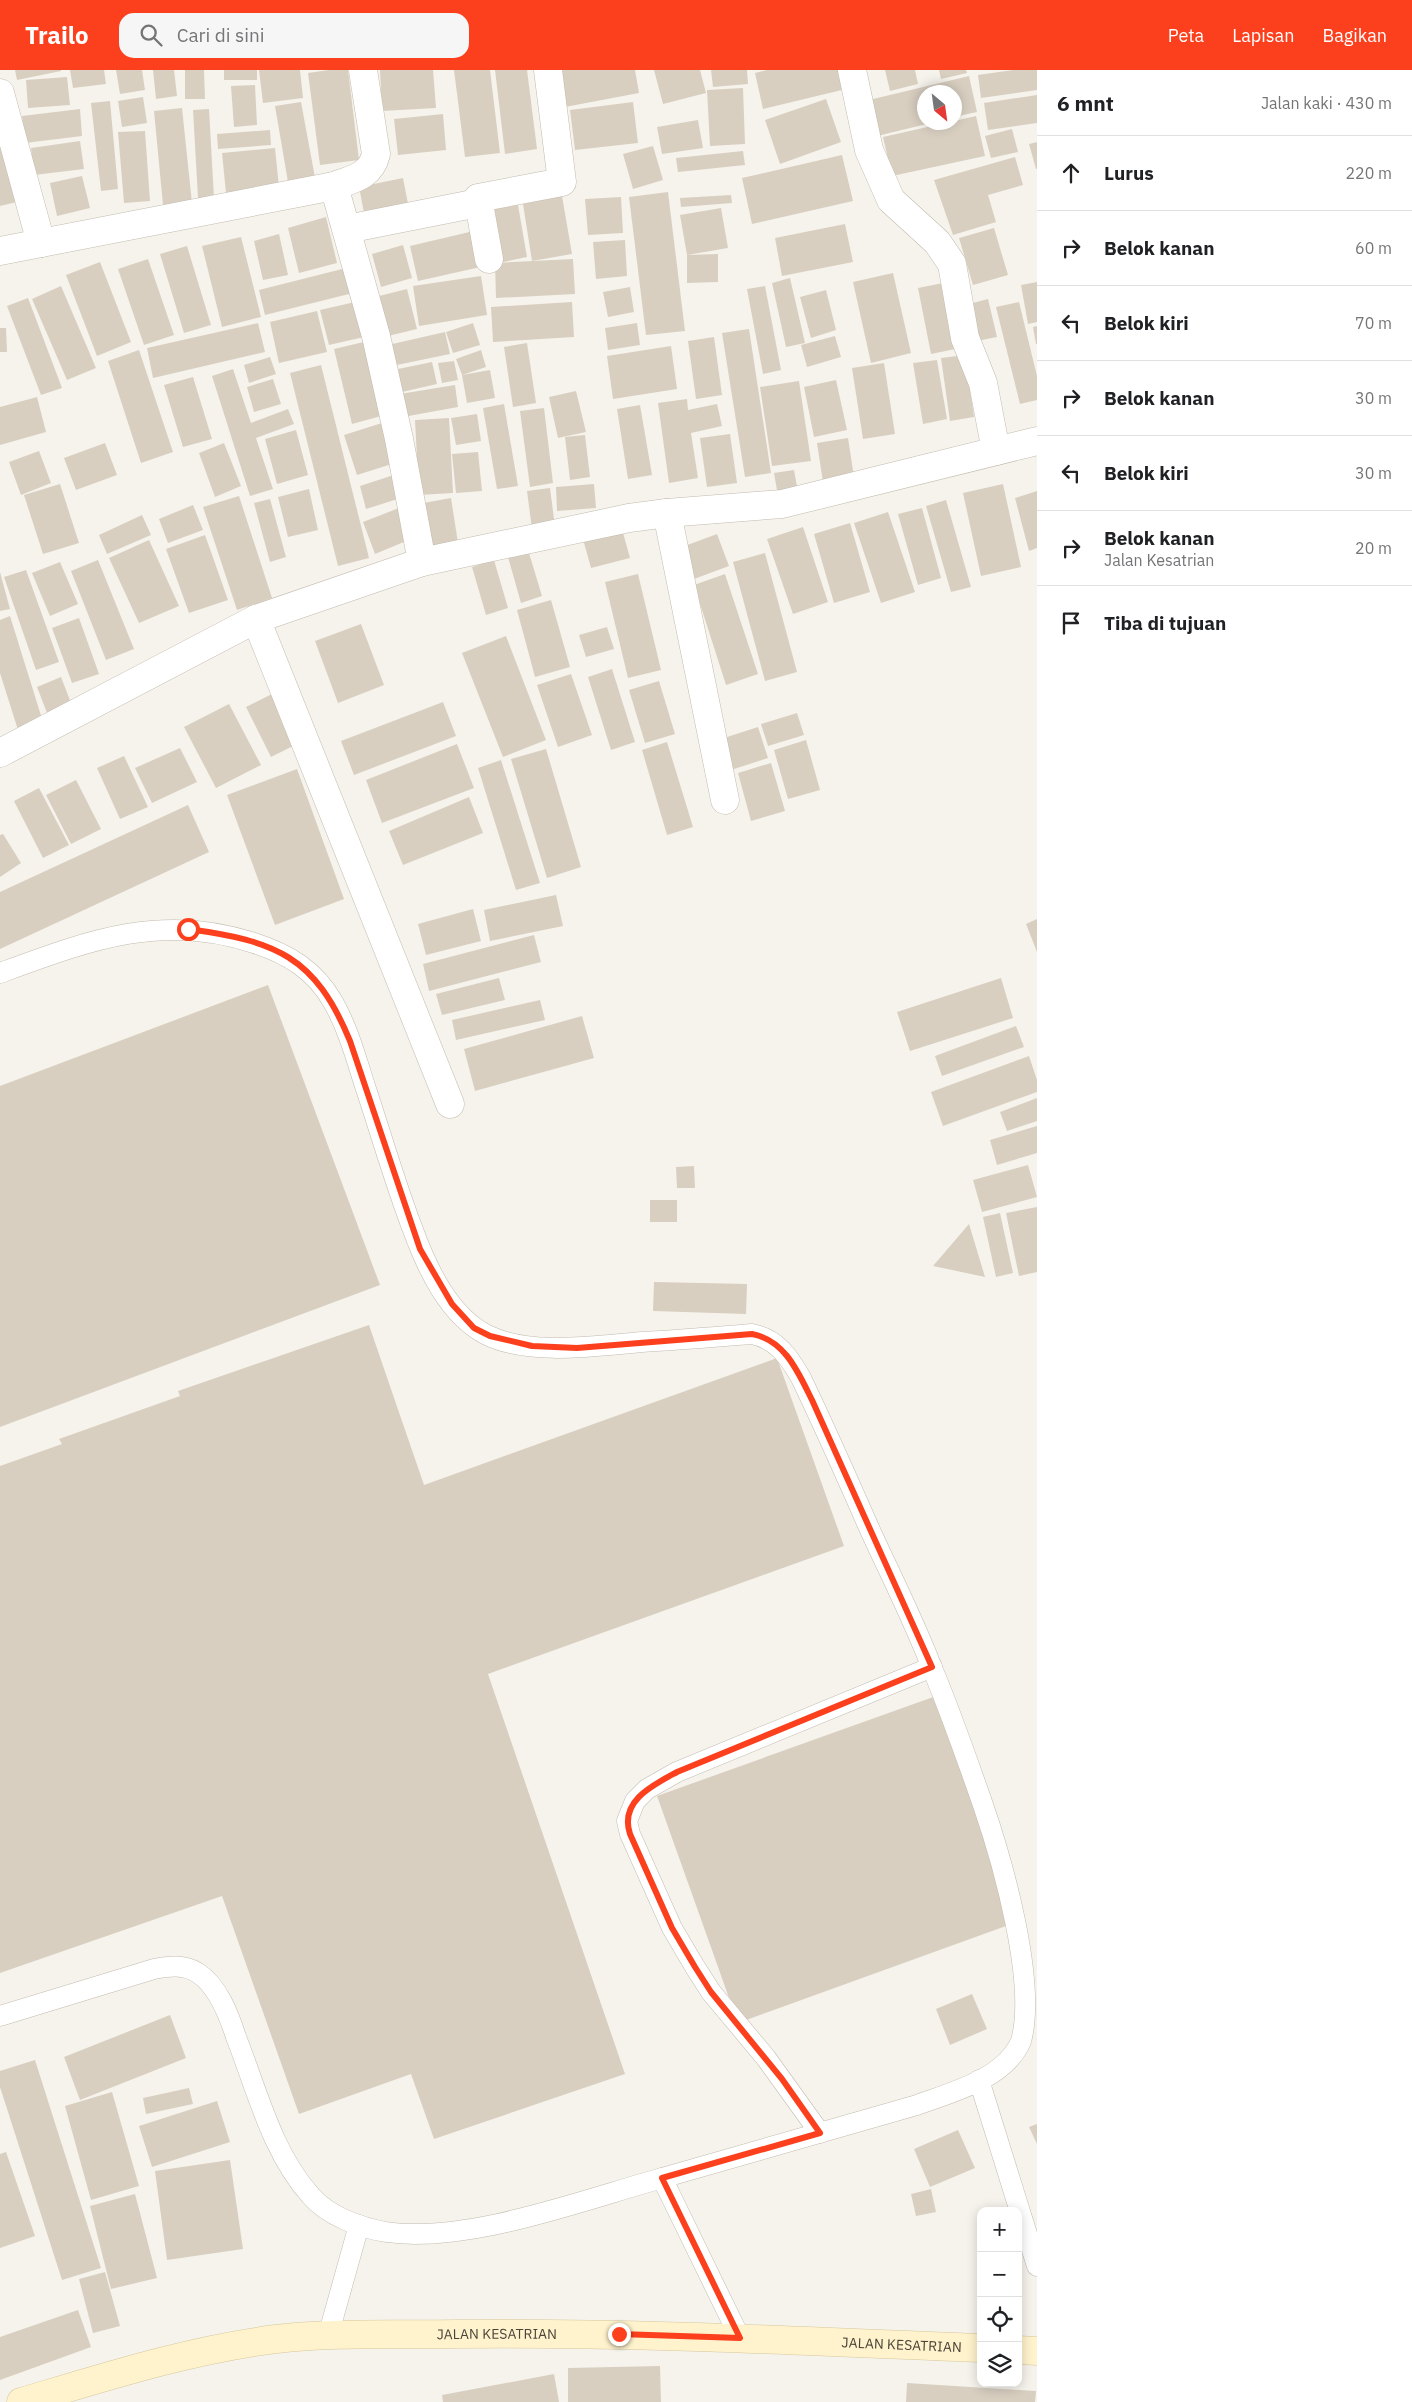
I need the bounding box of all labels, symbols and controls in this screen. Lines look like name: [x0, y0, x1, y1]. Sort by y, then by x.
search box: [119, 13, 469, 58]
text: Trailo: [25, 19, 89, 51]
icon: search: [137, 21, 165, 49]
text: Cari di sini: [177, 23, 265, 47]
text: Peta: [1168, 24, 1204, 47]
text: Lapisan: [1232, 24, 1294, 47]
text: Bagikan: [1322, 24, 1387, 47]
north arrow: [917, 85, 962, 130]
text: 6 mnt: [1057, 89, 1114, 117]
text: Jalan kaki · 430 m: [1261, 93, 1392, 113]
icon: ahead: [1057, 159, 1085, 187]
text: Lurus: [1104, 161, 1154, 185]
text: 220 m: [1345, 163, 1392, 183]
icon: right: [1057, 234, 1085, 262]
text: Belok kanan: [1104, 236, 1215, 260]
text: 60 m: [1355, 238, 1392, 258]
icon: left: [1057, 309, 1085, 337]
text: Belok kiri: [1104, 311, 1189, 335]
text: 70 m: [1355, 313, 1392, 333]
icon: right: [1057, 384, 1085, 412]
text: Belok kanan: [1104, 386, 1215, 410]
text: 30 m: [1355, 388, 1392, 408]
icon: left: [1057, 459, 1085, 487]
text: Belok kiri: [1104, 461, 1189, 485]
text: 30 m: [1355, 463, 1392, 483]
text: Belok kanan: [1104, 526, 1215, 550]
icon: right: [1057, 534, 1085, 562]
text: 20 m: [1355, 538, 1392, 558]
text: Jalan Kesatrian: [1104, 550, 1214, 570]
icon: arrive: [1057, 609, 1085, 637]
text: Tiba di tujuan: [1104, 611, 1226, 635]
route start: [177, 918, 200, 941]
map controls: [977, 2207, 1022, 2387]
button: +: [977, 2207, 1022, 2252]
button: −: [977, 2252, 1022, 2297]
button: locate: [977, 2297, 1022, 2342]
route end: [608, 2323, 631, 2346]
street label: JALAN KESATRIAN: [437, 2325, 557, 2343]
street label: JALAN KESATRIAN: [841, 2333, 962, 2356]
button: layers: [977, 2342, 1022, 2387]

